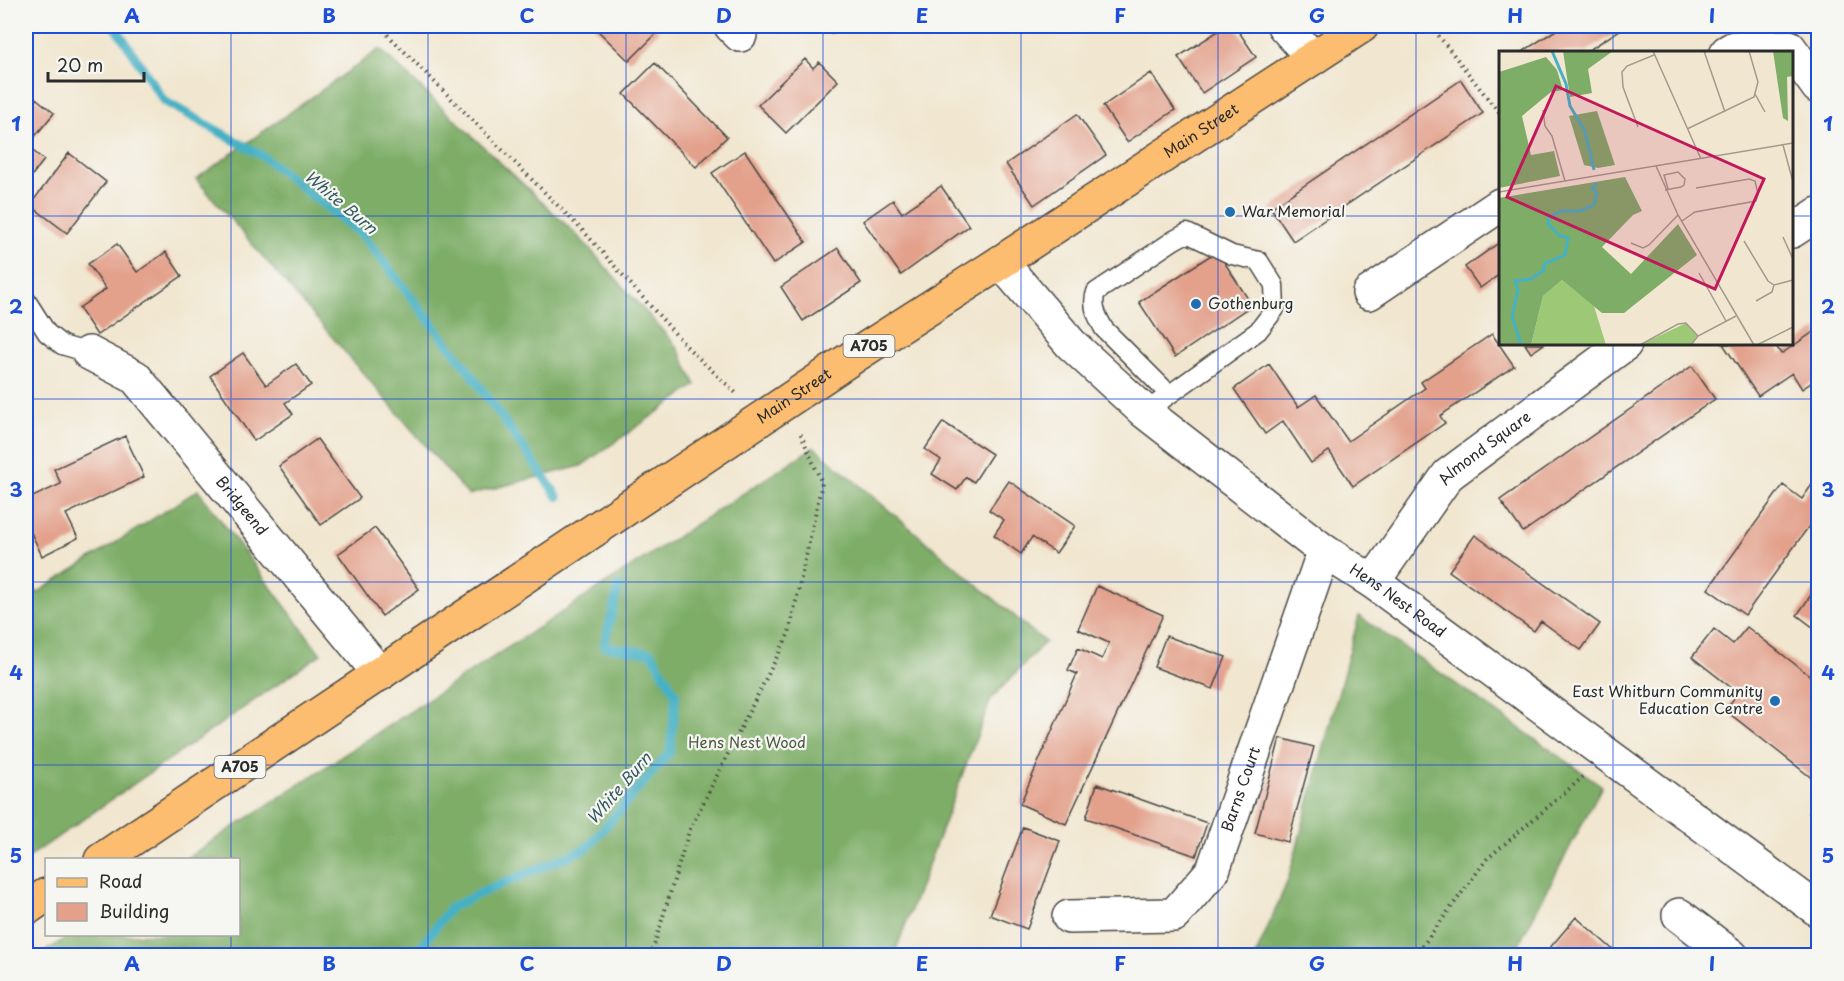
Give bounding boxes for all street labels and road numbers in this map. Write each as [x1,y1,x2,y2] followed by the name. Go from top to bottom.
[1158,97,1243,163] street label: Main Street
[844,335,894,357] road number: A705
[751,362,835,428] street label: Main Street
[1431,404,1535,489] street label: Almond Square
[211,470,274,540] street label: Bridgeend
[1346,557,1452,642] street label: Hens Nest Road
[1214,743,1265,835] street label: Barns Court
[214,756,266,778] road number: A705

